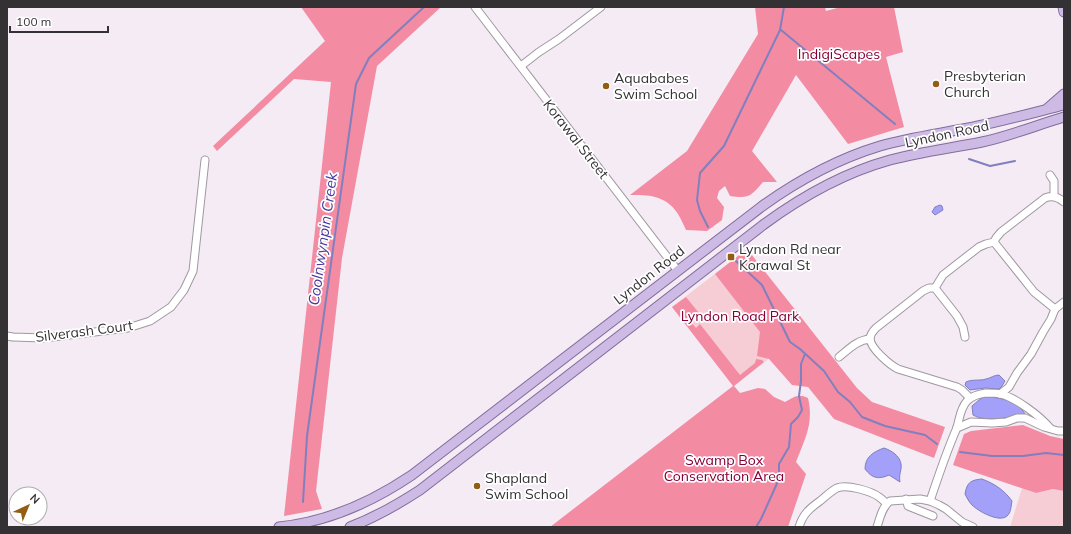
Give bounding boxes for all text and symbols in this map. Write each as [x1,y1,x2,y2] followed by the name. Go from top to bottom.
[10,8,108,34] scale bar
[16,14,51,29] text: 100 m
[798,45,880,63] park label: IndigiScapes
[944,67,1026,101] place label: Presbyterian Church
[614,69,697,103] place label: Aquababes Swim School
[931,79,941,89] marker: Presbyterian Church
[601,81,611,91] marker: Aquababes Swim School
[539,96,613,183] street label: Korawal Street
[903,116,991,152] street label: Lyndon Road
[304,170,341,307] water label: Coolnwynpin Creek
[739,240,842,274] place label: Lyndon Rd near Korawal St
[610,242,688,308] street label: Lyndon Road
[726,252,736,262] marker: Lyndon Rd near Korawal St
[681,307,800,325] park label: Lyndon Road Park
[34,316,134,346] street label: Silverash Court
[664,451,784,485] park label: Swamp Box Conservation Area
[485,469,568,503] place label: Shapland Swim School
[472,481,482,491] marker: Shapland Swim School
[8,486,48,526] north arrow
[27,491,43,507] text: N

